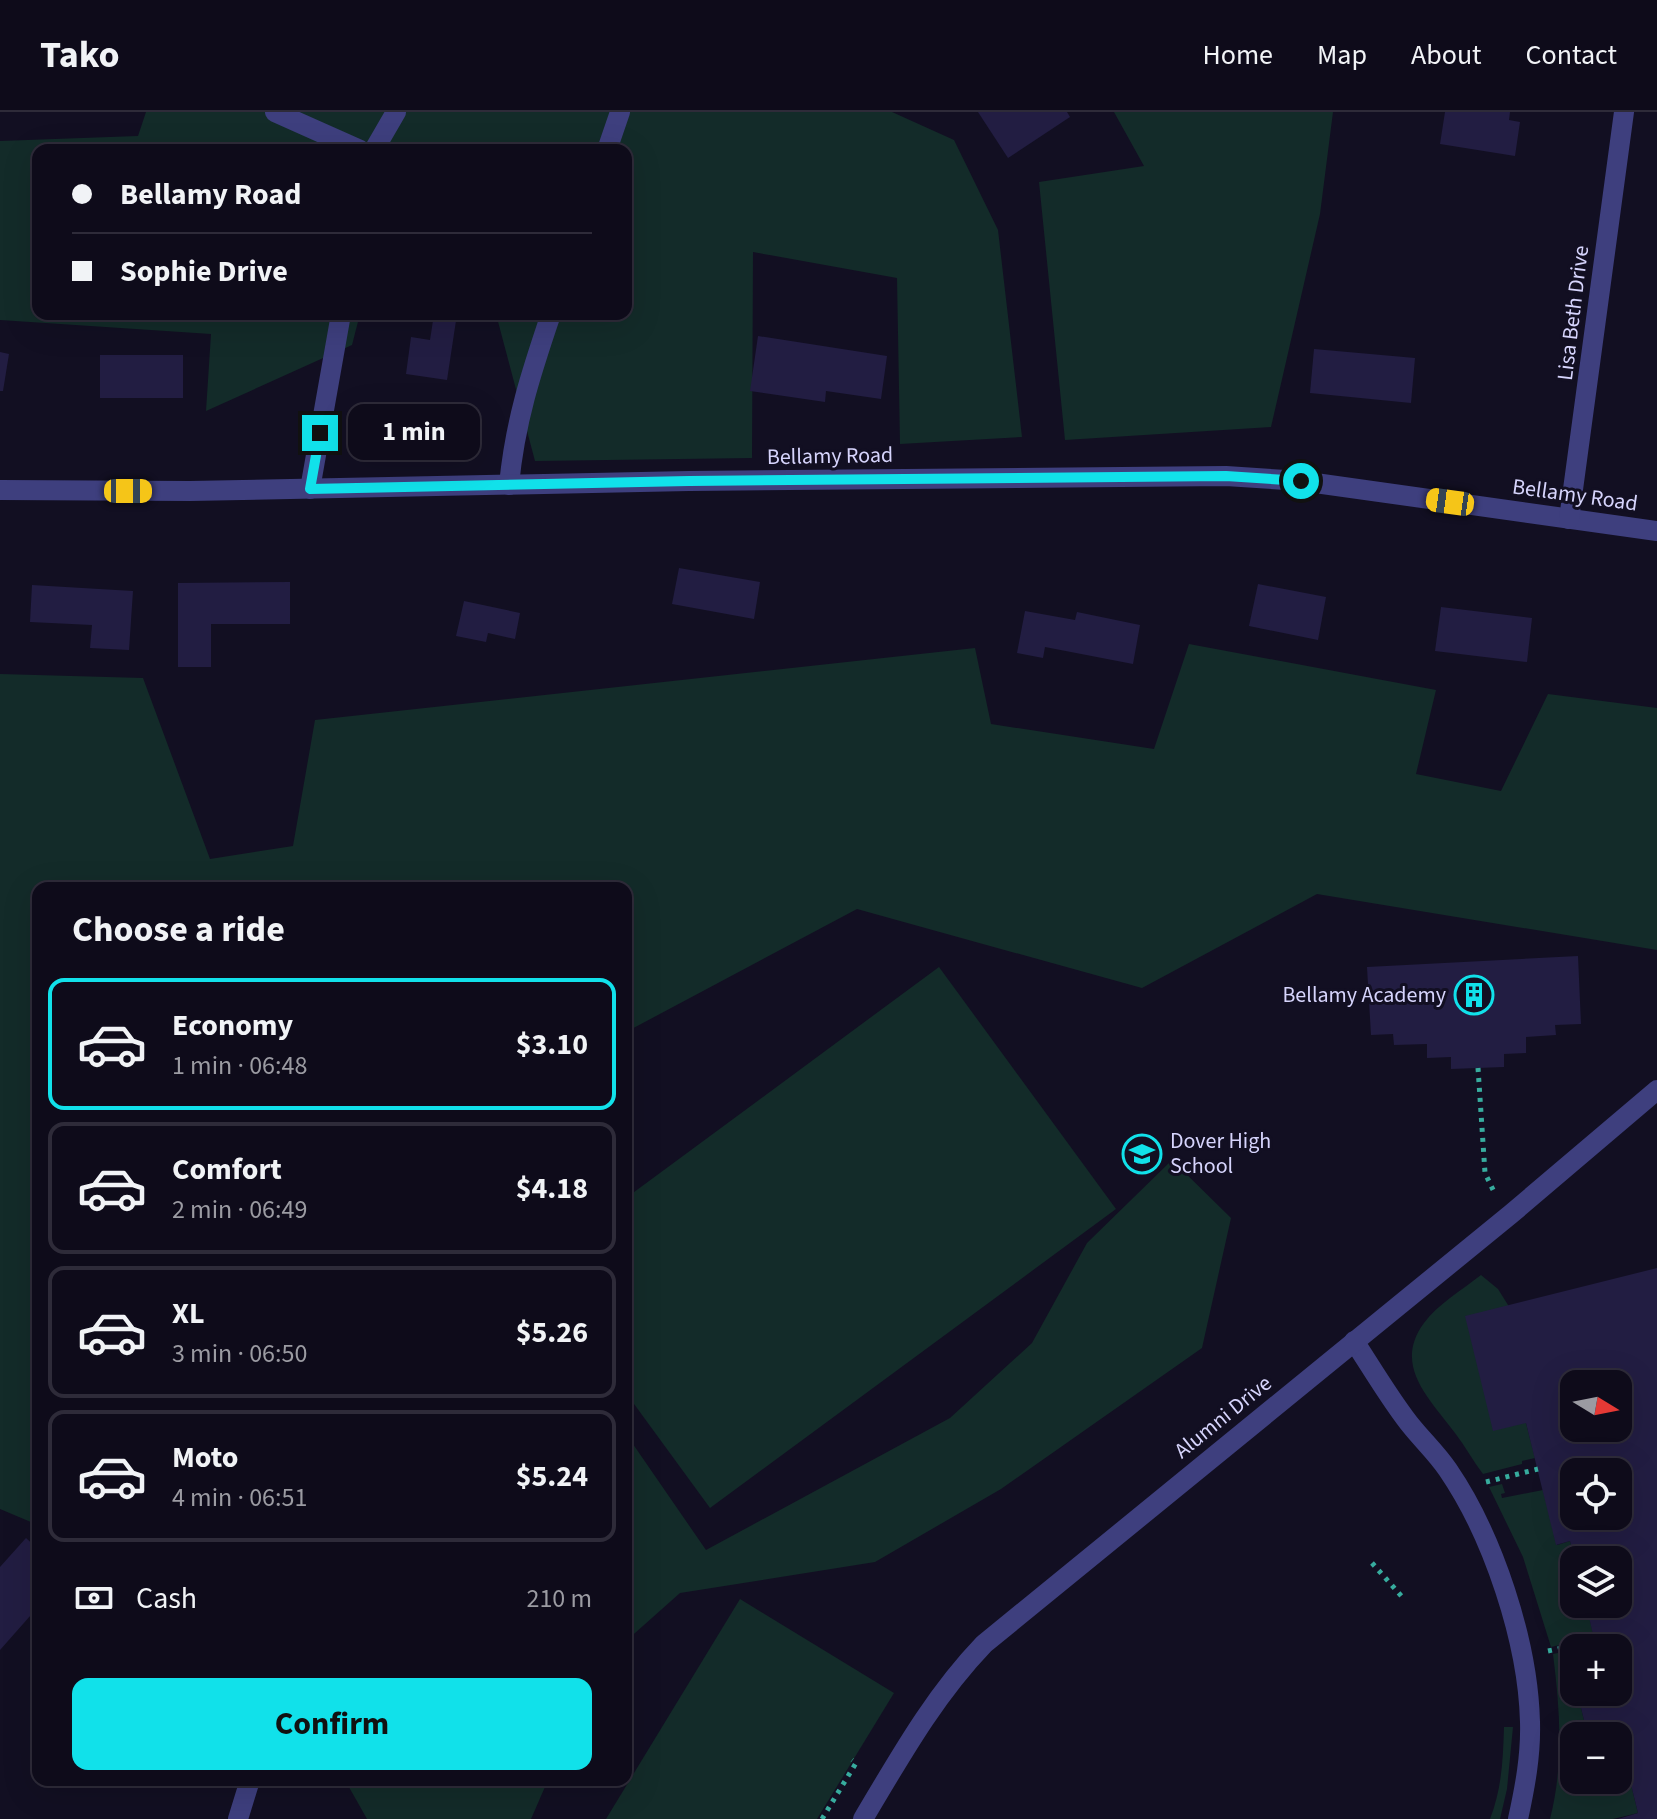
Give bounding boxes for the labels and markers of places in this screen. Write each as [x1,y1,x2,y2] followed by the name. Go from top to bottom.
[1453,974,1495,1016] building icon: Bellamy Academy
[1282,979,1447,1011] place label: Bellamy Academy
[1170,1125,1271,1182] place label: Dover High School
[1121,1133,1163,1175] school or university icon: Dover High School

